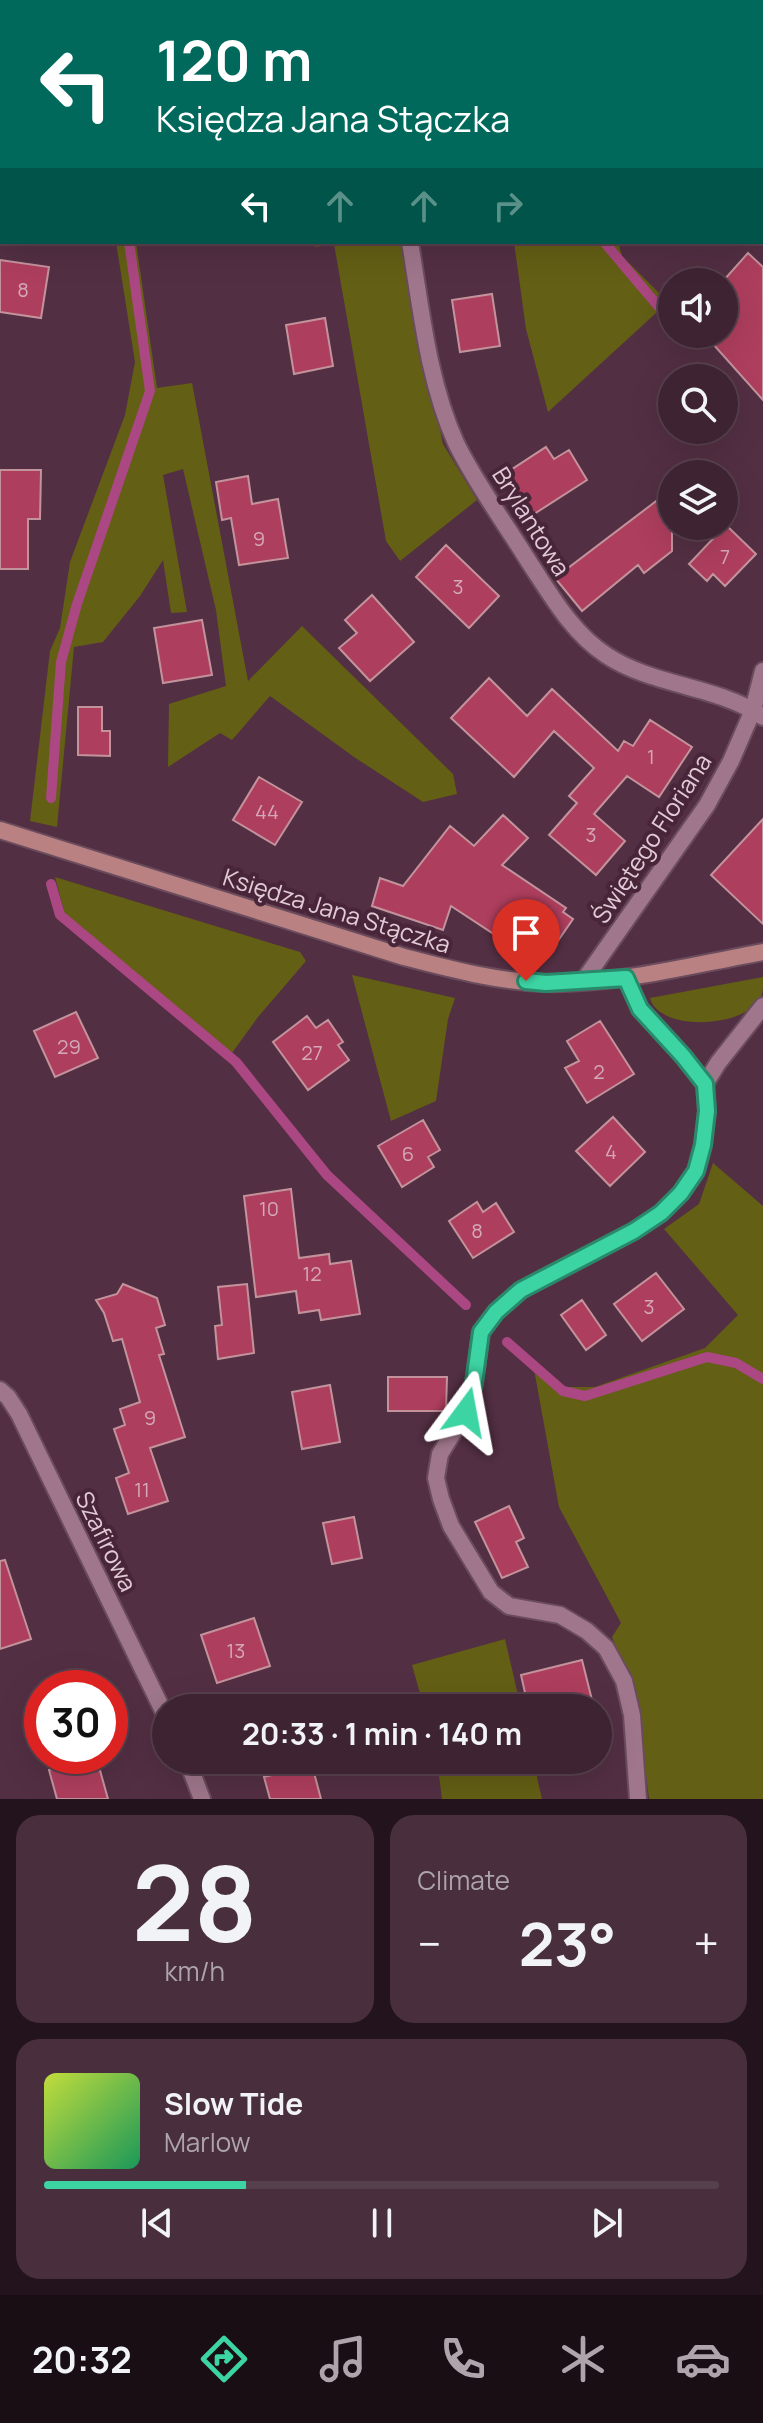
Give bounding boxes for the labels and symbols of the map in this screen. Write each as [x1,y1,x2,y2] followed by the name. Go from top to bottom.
[17,276,29,303] house number: 8
[485,460,579,582] street label: Brylantowa
[253,525,265,552] house number: 9
[720,543,730,570] house number: 7
[452,573,464,600] house number: 3
[647,743,655,770] house number: 1
[584,747,718,929] street label: Świętego Floriana
[255,798,279,825] house number: 44
[585,821,597,848] house number: 3
[219,860,455,960] street label: Księdza Jana Stączka
[492,899,560,981] pin
[57,1033,81,1060] house number: 29
[301,1039,323,1066] house number: 27
[593,1058,605,1085] house number: 2
[605,1138,617,1165] house number: 4
[402,1140,414,1167] house number: 6
[259,1195,279,1222] house number: 10
[471,1217,483,1244] house number: 8
[302,1260,322,1287] house number: 12
[643,1293,655,1320] house number: 3
[424,1370,508,1454] position arrow
[144,1404,156,1431] house number: 9
[134,1476,150,1503] house number: 11
[69,1485,145,1597] street label: Szafirowa
[227,1637,245,1664] house number: 13
[24,1670,128,1774] speed limit sign: 30

